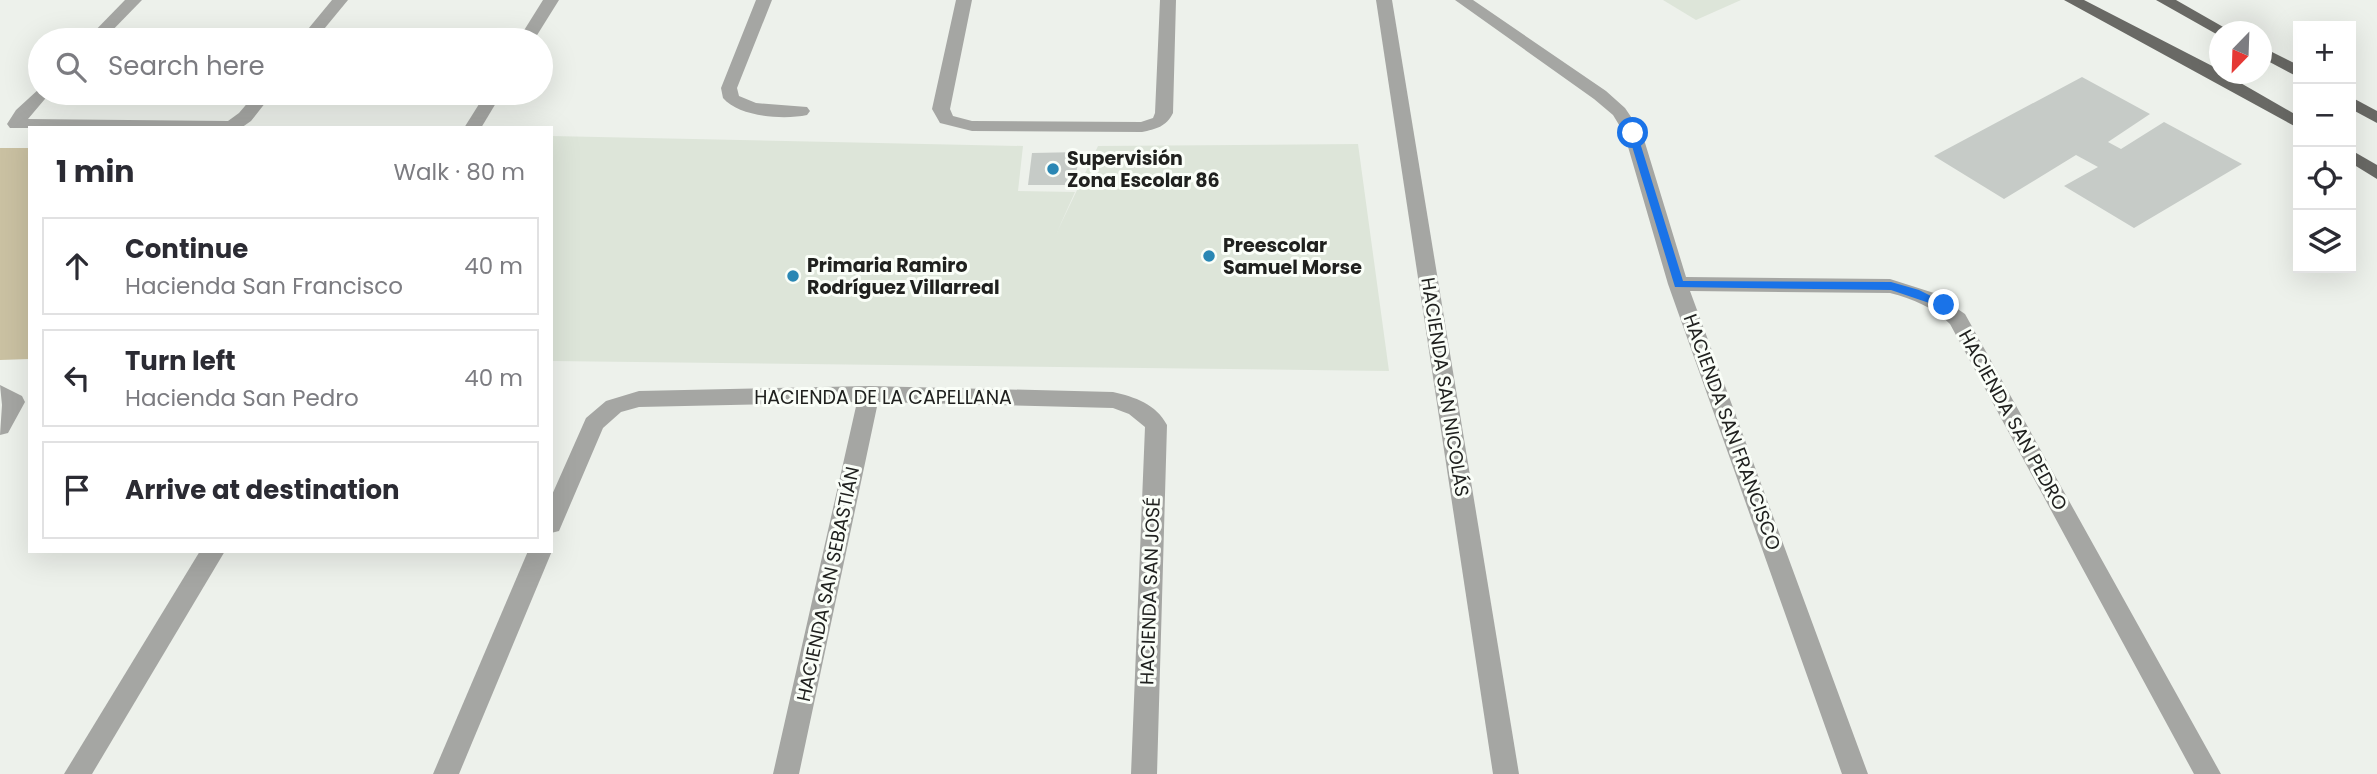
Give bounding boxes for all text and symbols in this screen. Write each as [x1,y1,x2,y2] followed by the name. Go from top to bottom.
[2209,21,2272,84] north arrow
[2293,21,2356,273] map controls
[2293,21,2356,84] button: +
[28,28,553,105] search box
[52,48,90,86] icon: search
[108,48,265,84] text: Search here
[2293,84,2356,147] button: −
[1617,117,1648,148] route start
[1067,145,1220,194] place label: Supervisión Zona Escolar 86
[2293,147,2356,210] button: locate
[56,150,134,193] text: 1 min
[394,156,525,188] text: Walk · 80 m
[1045,161,1061,177] marker: Supervisión Zona Escolar 86
[2293,210,2356,273] button: layers
[125,231,248,267] text: Continue
[1223,232,1362,281] place label: Preescolar Samuel Morse
[58,247,96,285] icon: ahead
[1201,248,1217,264] marker: Preescolar Samuel Morse
[464,250,523,282] text: 40 m
[807,252,1000,301] place label: Primaria Ramiro Rodríguez Villarreal
[785,268,801,284] marker: Primaria Ramiro Rodríguez Villarreal
[125,270,403,302] text: Hacienda San Francisco
[1414,275,1476,499] street label: HACIENDA SAN NICOLÁS
[1928,289,1959,320] route end
[1677,310,1787,554] street label: HACIENDA SAN FRANCISCO
[1952,325,2074,515] street label: HACIENDA SAN PEDRO
[125,343,236,379] text: Turn left
[58,359,96,397] icon: left
[464,362,523,394] text: 40 m
[125,382,359,414] text: Hacienda San Pedro
[754,384,1012,411] street label: HACIENDA DE LA CAPELLANA
[790,464,866,704] street label: HACIENDA SAN SEBASTIÁN
[58,471,96,509] icon: arrive
[125,472,400,508] text: Arrive at destination
[1133,497,1167,685] street label: HACIENDA SAN JOSÉ

